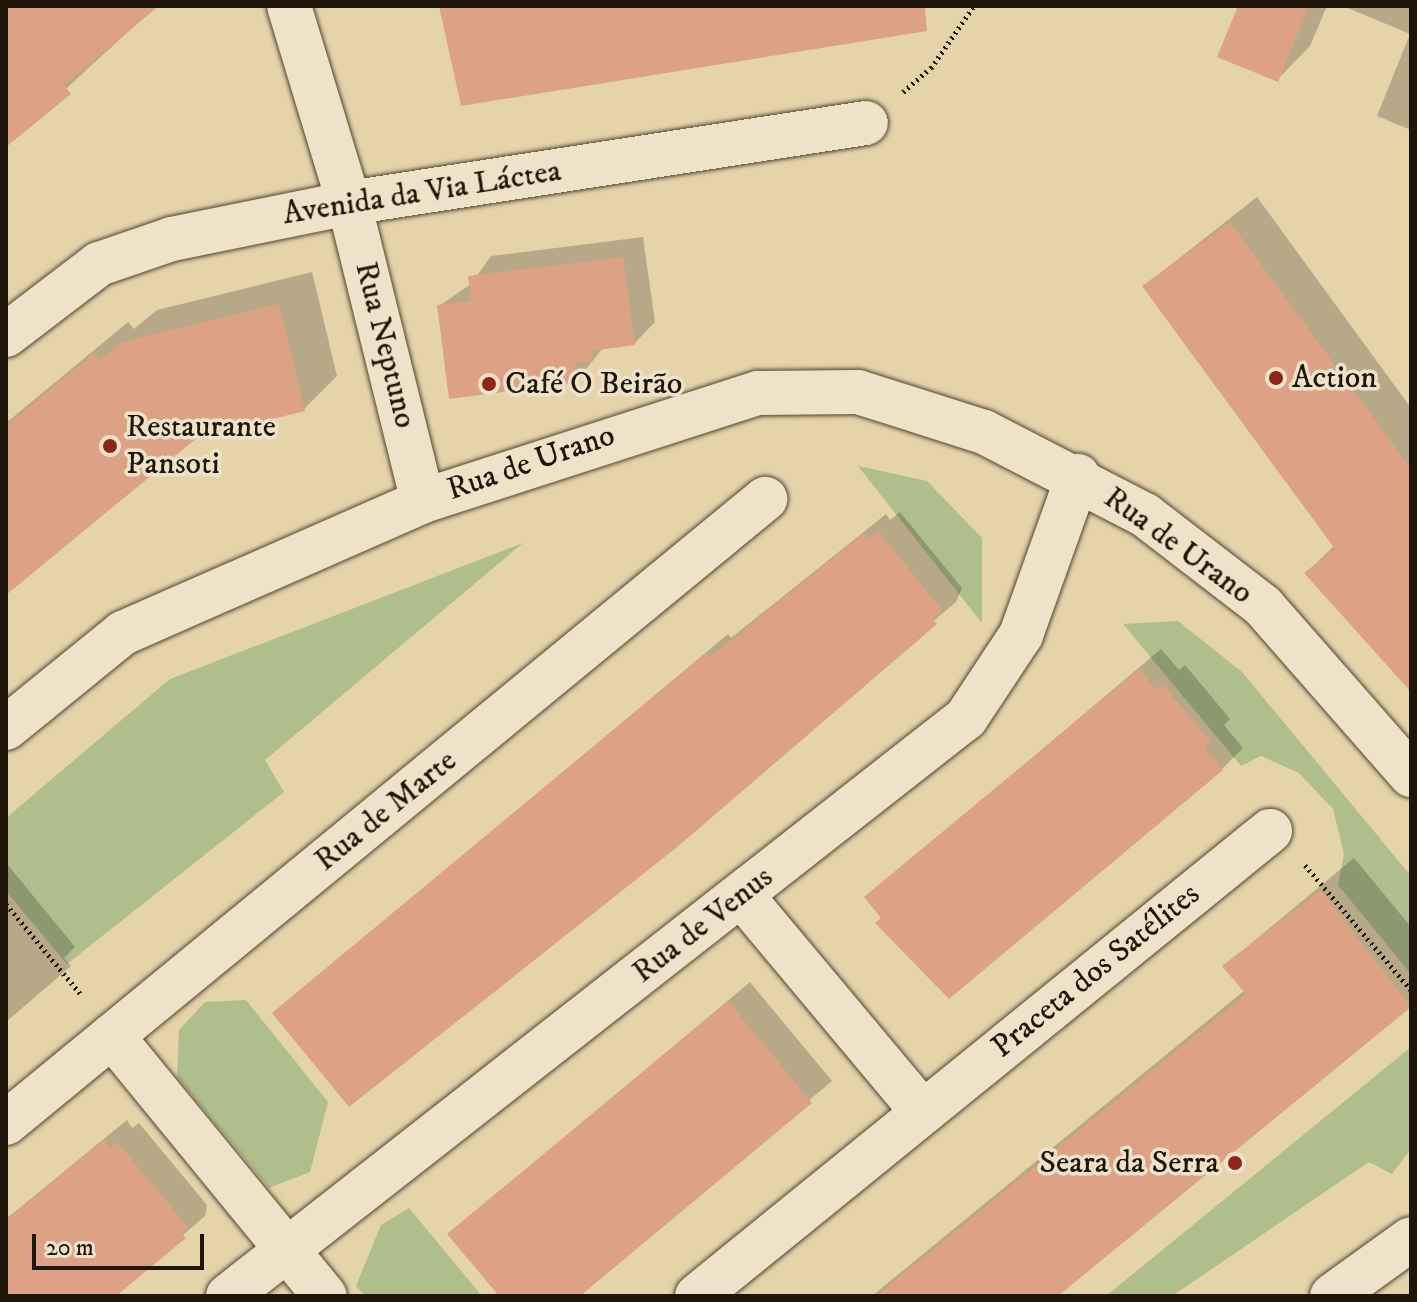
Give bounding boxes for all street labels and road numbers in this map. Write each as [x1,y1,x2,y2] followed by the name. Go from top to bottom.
[280,152,564,234] street label: Avenida da Via Láctea
[346,258,424,432] street label: Rua Neptuno
[442,416,620,510] street label: Rua de Urano
[1096,479,1260,613] street label: Rua de Urano
[307,742,465,880] street label: Rua de Marte
[625,858,781,992] street label: Rua de Venus
[984,875,1208,1067] street label: Praceta dos Satélites

